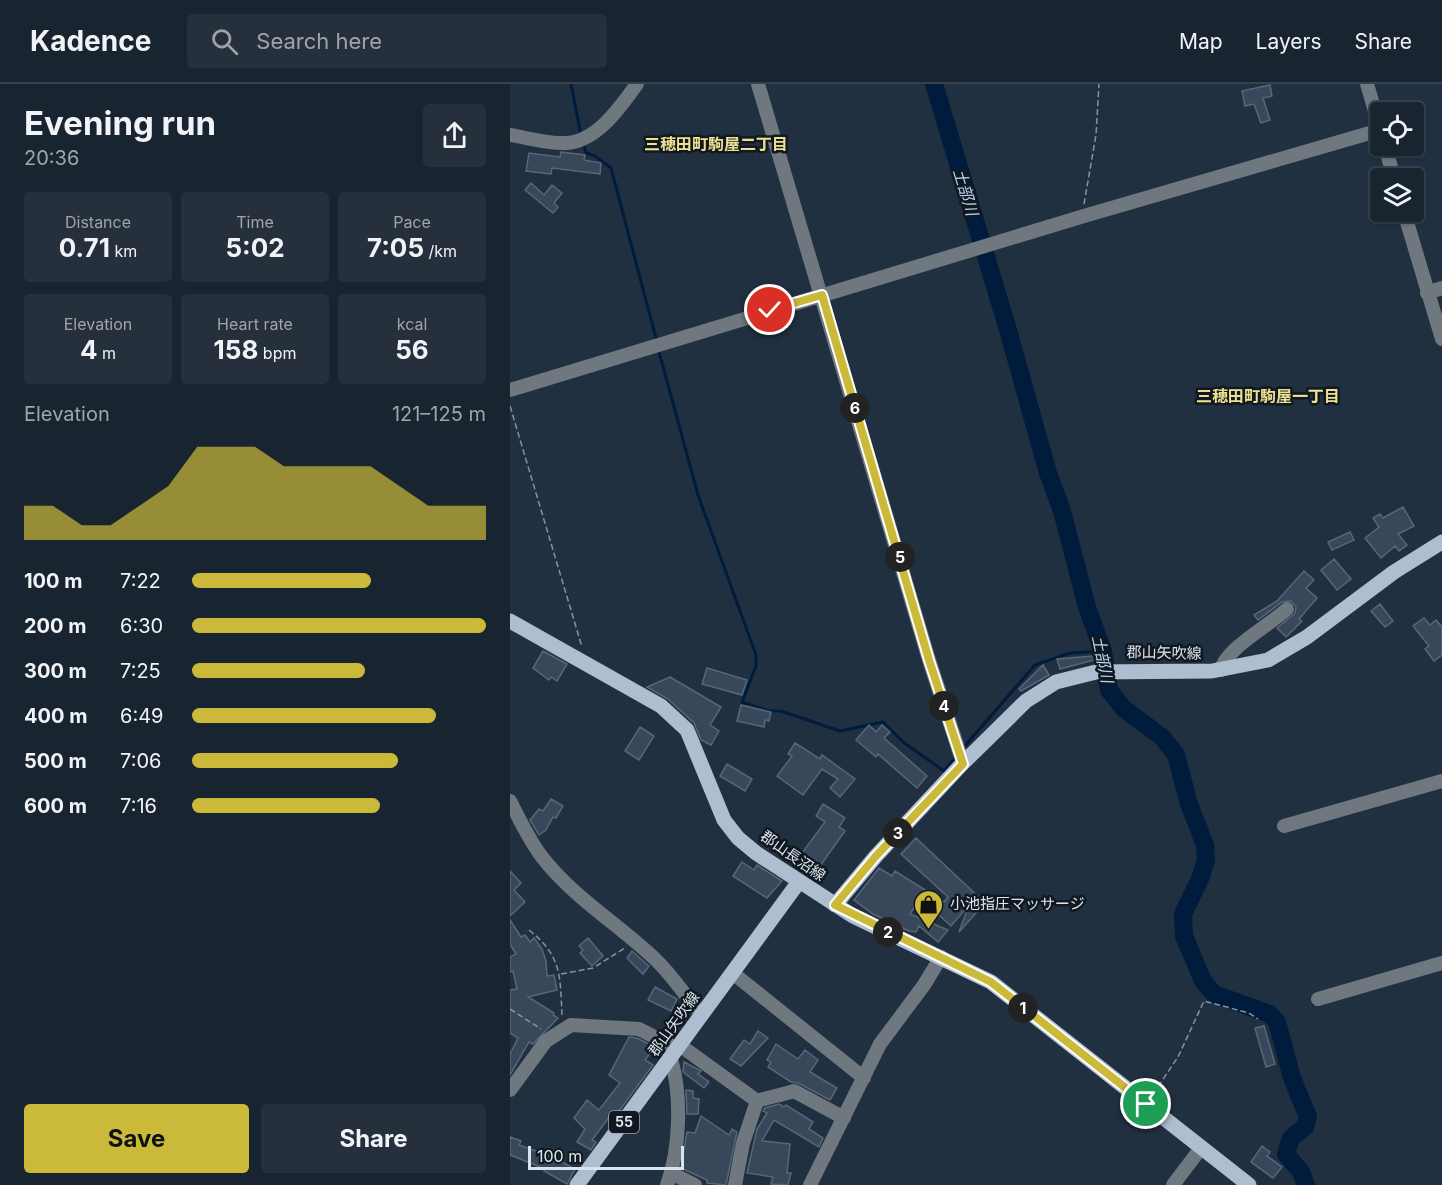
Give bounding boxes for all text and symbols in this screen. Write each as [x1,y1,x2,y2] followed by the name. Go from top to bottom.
[187,14,607,68] search box
[30,24,151,58] text: Kadence
[208,25,241,58] icon: search
[256,28,382,54] text: Search here
[1179,29,1223,54] text: Map
[1256,29,1322,54] text: Layers
[1355,29,1412,54] text: Share
[1370,102,1424,222] map controls
[1370,102,1424,156] button: locate
[24,103,216,143] text: Evening run
[423,104,486,167] button: share
[644,134,788,154] district label: 三穂田町駒屋二丁目
[24,146,79,170] text: 20:36
[949,166,983,220] water label: 土部川
[1370,168,1424,222] button: layers
[65,212,131,232] text: Distance
[236,212,274,232] text: Time
[393,212,431,232] text: Pace
[59,232,110,263] text: 0.71
[225,232,285,263] text: 5:02
[367,232,424,263] text: 7:05
[110,241,137,261] text: km
[424,241,457,261] text: /km
[744,284,795,335] pin
[753,293,786,326] icon: check
[64,314,132,334] text: Elevation
[217,314,293,334] text: Heart rate
[397,314,427,334] text: kcal
[80,334,98,365] text: 4
[214,334,258,365] text: 158
[395,334,429,365] text: 56
[98,343,116,363] text: m
[258,343,296,363] text: bpm
[1196,386,1340,406] district label: 三穂田町駒屋一丁目
[840,393,870,423] pin: 6
[850,398,860,418] text: 6
[24,402,110,426] text: Elevation
[392,402,486,426] text: 121–125 m
[885,542,915,572] pin: 5
[895,547,905,567] text: 5
[24,569,83,593] text: 100 m
[120,569,161,593] text: 7:22
[24,614,87,638] text: 200 m
[120,614,163,638] text: 6:30
[1088,633,1118,687] water label: 土部川
[1126,642,1202,663] street label: 郡山矢吹線
[24,659,87,683] text: 300 m
[120,659,161,683] text: 7:25
[929,691,959,721] pin: 4
[939,696,949,716] text: 4
[24,704,88,728] text: 400 m
[120,704,164,728] text: 6:49
[24,749,87,773] text: 500 m
[120,749,161,773] text: 7:06
[24,794,87,818] text: 600 m
[120,794,157,818] text: 7:16
[883,818,913,848] pin: 3
[893,823,903,843] text: 3
[757,826,829,885] street label: 郡山長沼線
[913,888,945,930] shop icon: 小池指圧マッサージ
[950,894,1085,913] place label: 小池指圧マッサージ
[873,917,903,947] pin: 2
[883,922,893,942] text: 2
[644,988,703,1060] street label: 郡山矢吹線
[1008,993,1038,1023] pin: 1
[1020,998,1026,1018] text: 1
[1120,1078,1171,1129] pin
[1129,1087,1162,1120] icon: arrive
[24,1104,249,1173] button: Save
[261,1104,486,1173] button: Share
[609,1111,639,1133] road number: 55
[528,1143,684,1170] scale bar
[537,1146,582,1166] text: 100 m

